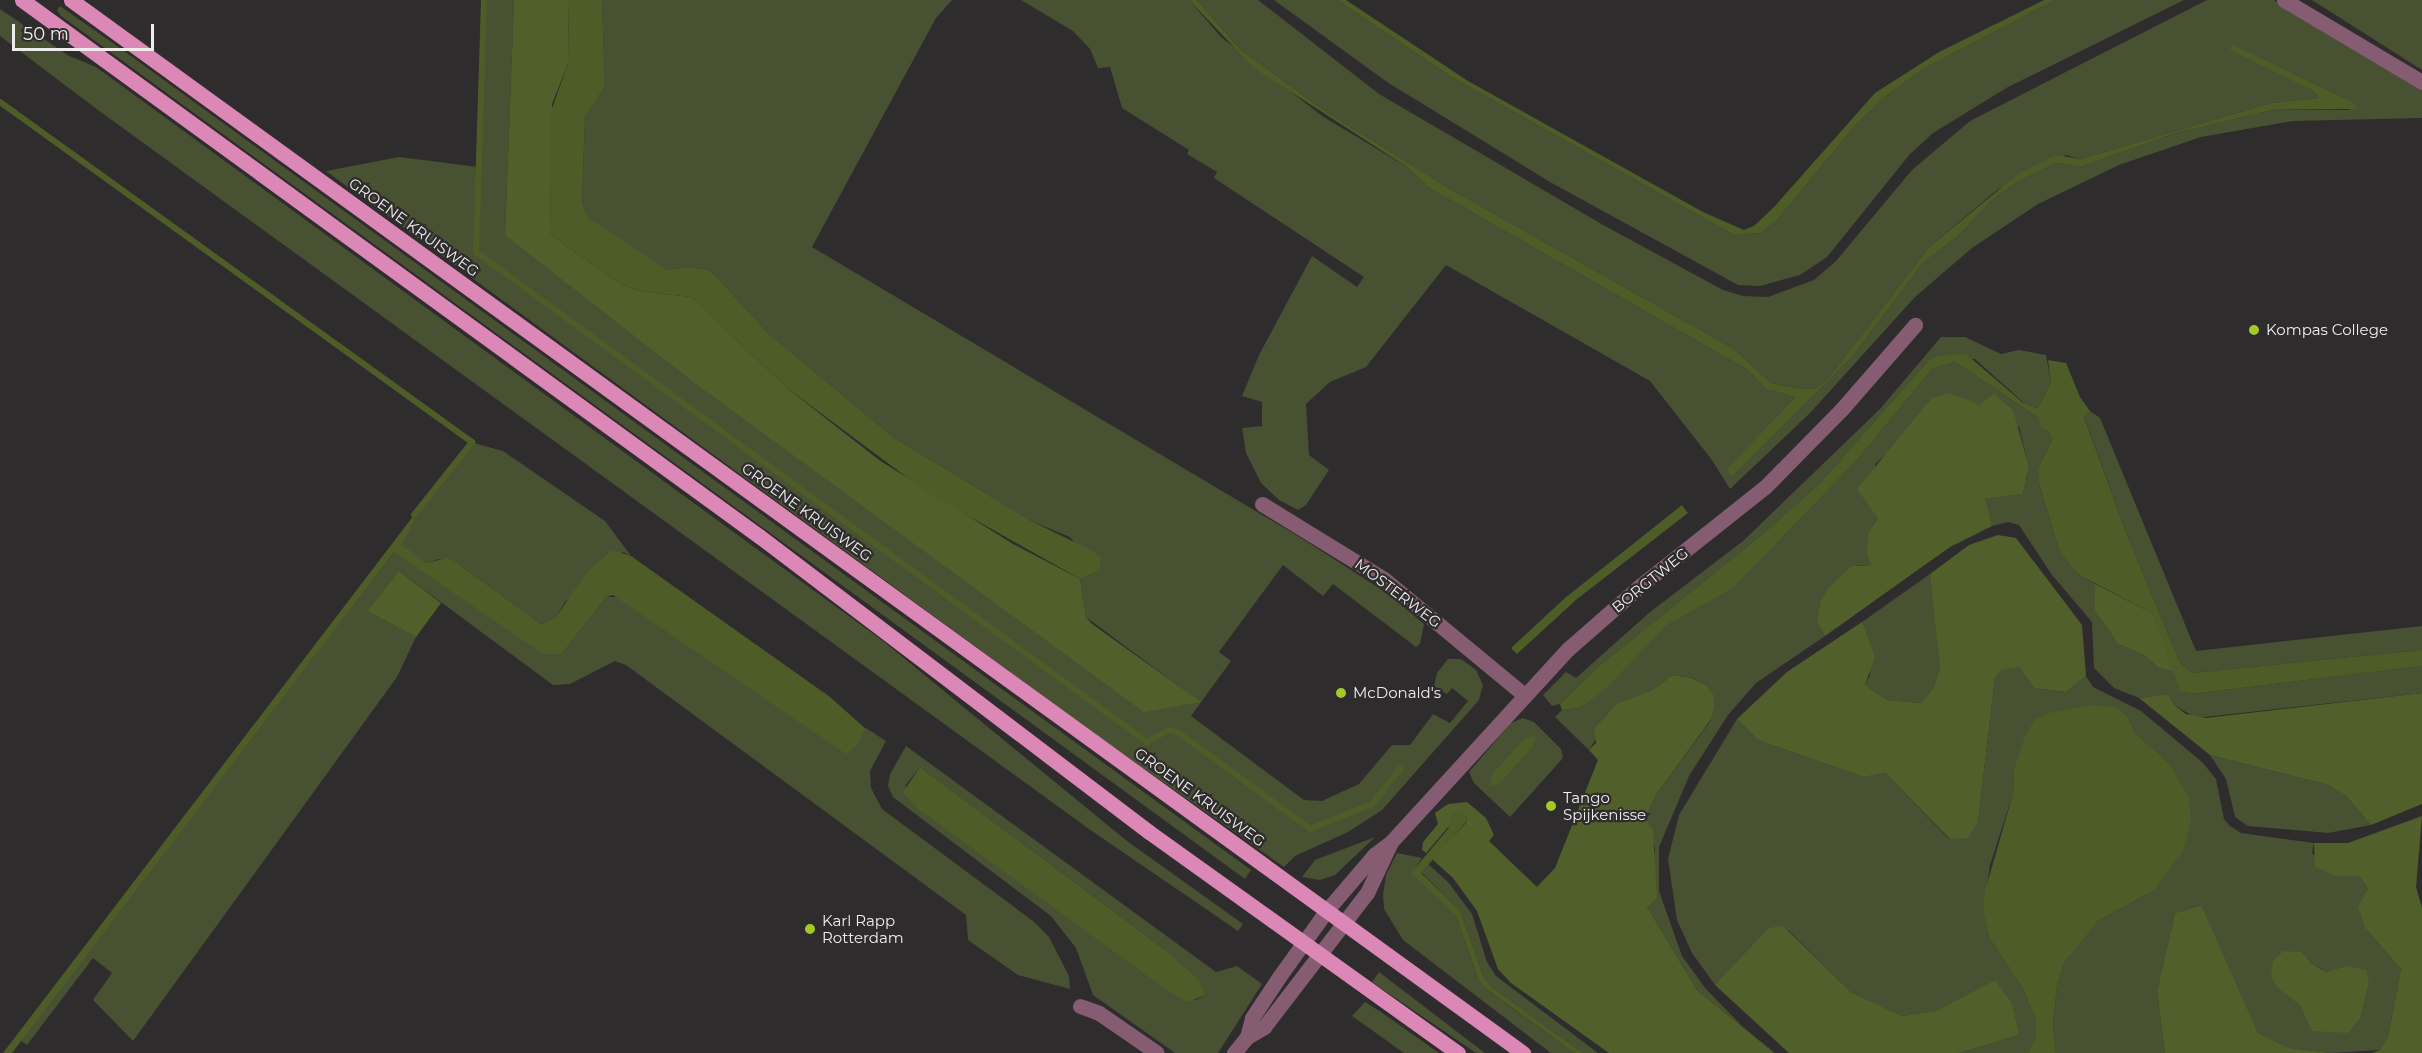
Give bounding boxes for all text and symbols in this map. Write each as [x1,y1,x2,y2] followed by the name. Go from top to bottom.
[15,12,158,50] scale bar
[23,23,69,45] text: 50 m
[345,174,483,280] street label: GROENE KRUISWEG
[2266,321,2388,339] place label: Kompas College
[2247,323,2261,337] marker: Kompas College
[738,459,876,565] street label: GROENE KRUISWEG
[1608,544,1692,616] street label: BORGTWEG
[1351,555,1445,631] street label: MOSTERWEG
[1353,684,1441,702] place label: McDonald's
[1334,686,1348,700] marker: McDonald's
[1131,744,1269,850] street label: GROENE KRUISWEG
[1563,788,1646,823] place label: Tango Spijkenisse
[1544,799,1558,813] marker: Tango Spijkenisse
[822,911,904,946] place label: Karl Rapp Rotterdam
[803,922,817,936] marker: Karl Rapp Rotterdam

